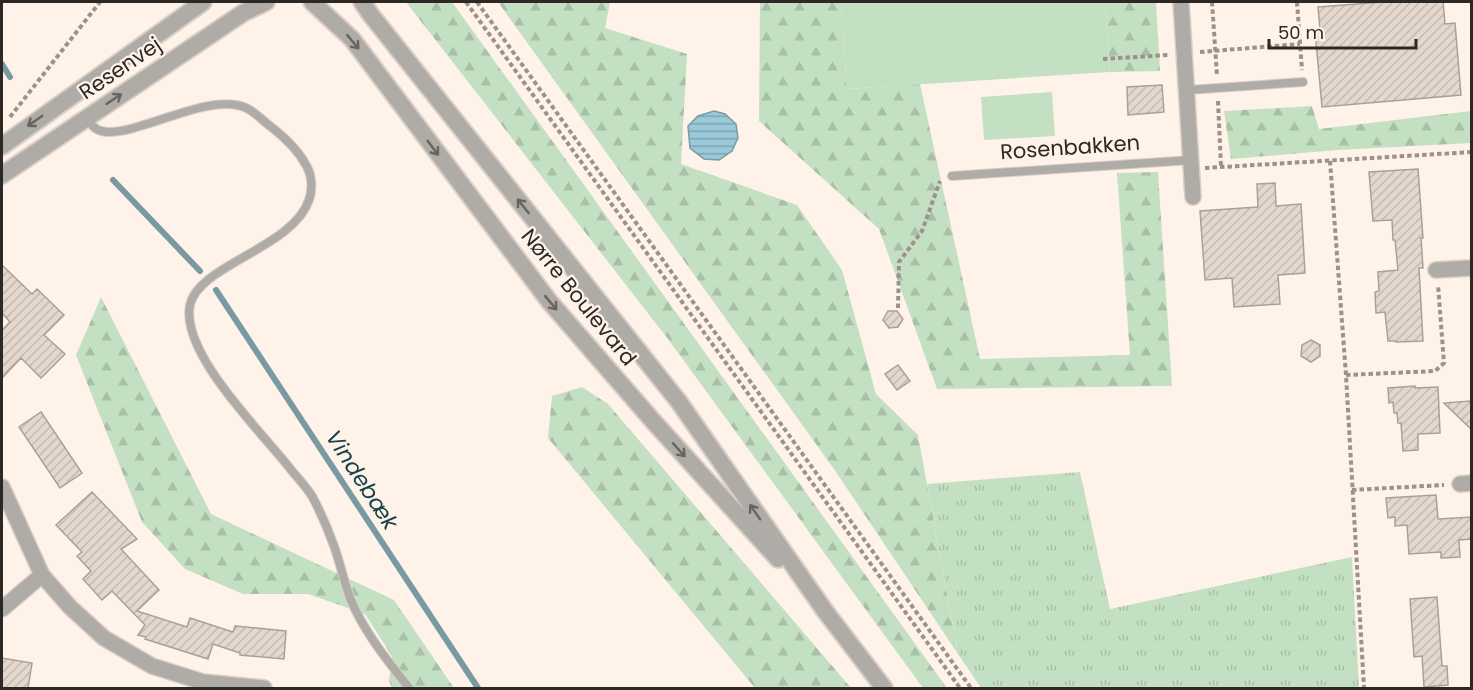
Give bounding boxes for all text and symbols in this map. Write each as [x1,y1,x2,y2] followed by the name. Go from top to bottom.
[1269,12,1416,50] scale bar
[1278,20,1324,45] text: 50 m
[73,30,167,106] street label: Resenvej
[347,34,360,50] one-way arrow
[105,93,122,105] one-way arrow
[28,115,44,127] one-way arrow
[999,128,1141,166] street label: Rosenbakken
[427,139,440,155] one-way arrow
[516,199,530,214] one-way arrow
[515,222,643,372] street label: Nørre Boulevard
[544,295,558,310] one-way arrow
[318,424,407,537] water label: Vindebæk
[672,442,686,457] one-way arrow
[749,504,761,520] one-way arrow

